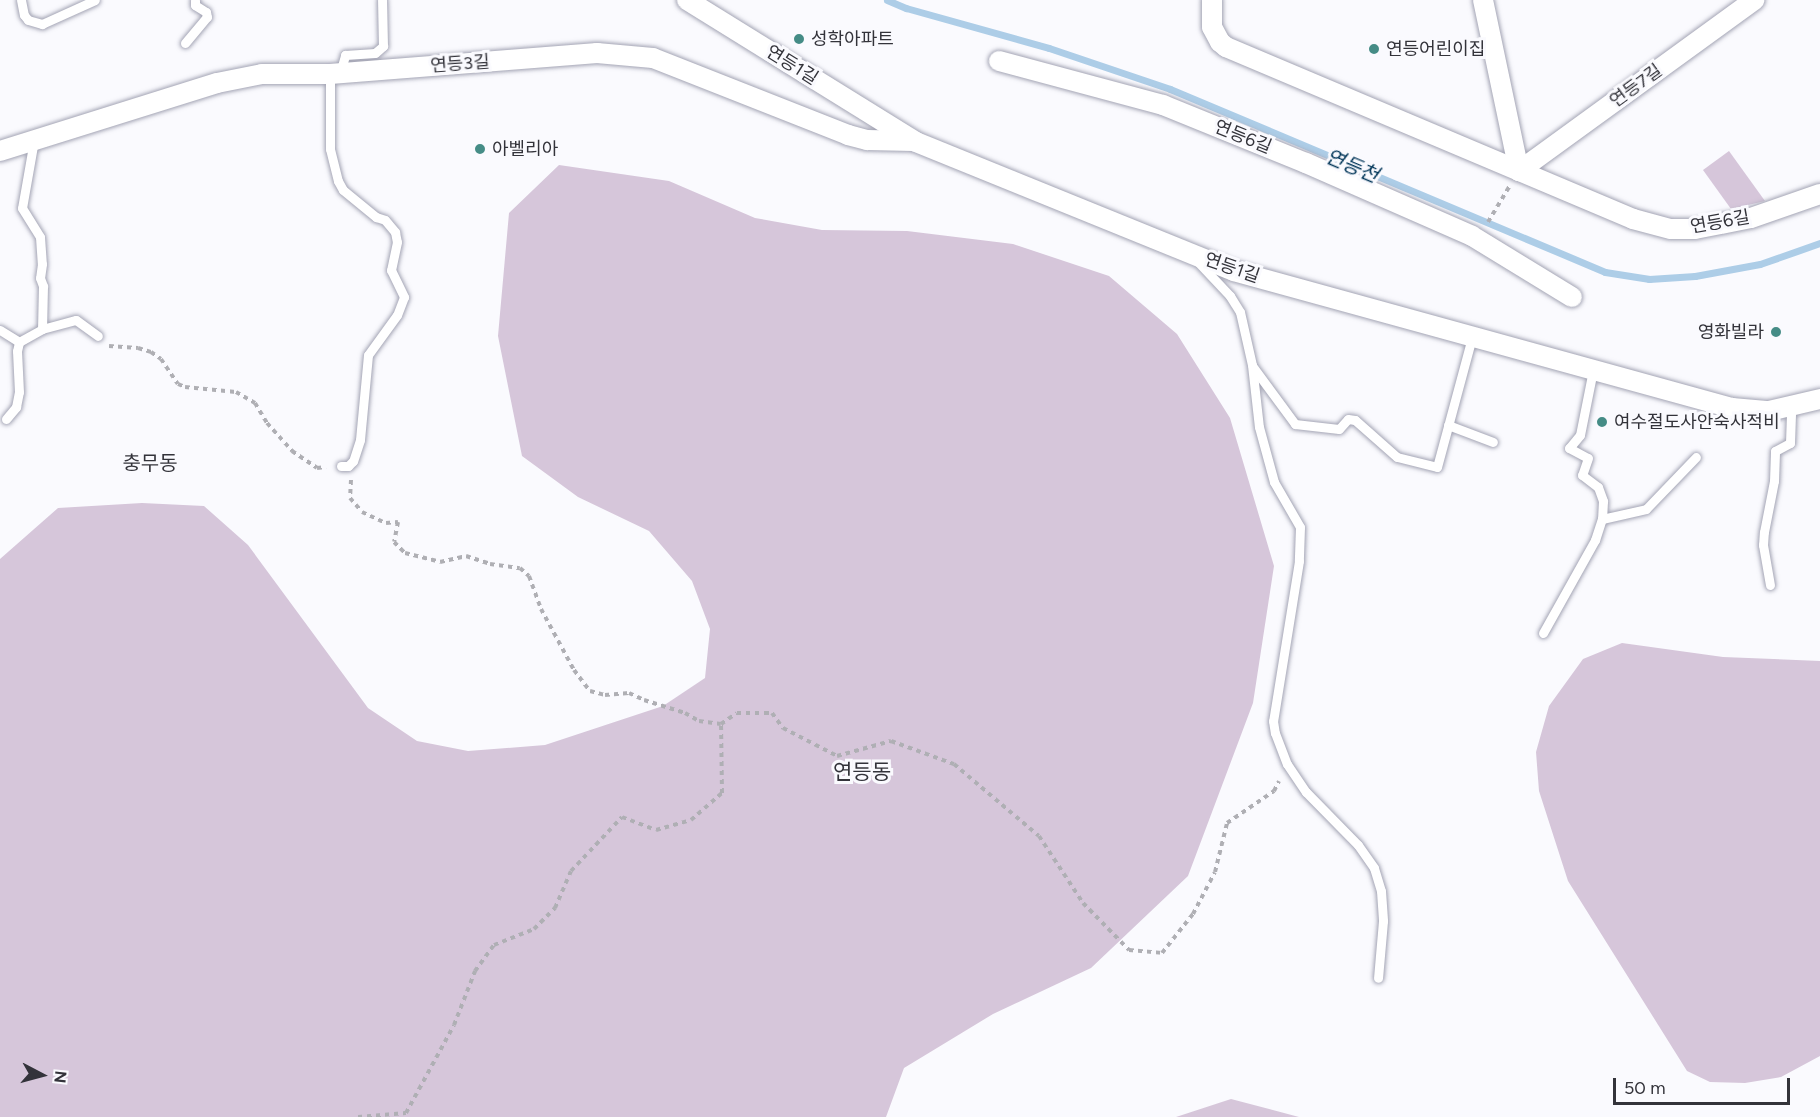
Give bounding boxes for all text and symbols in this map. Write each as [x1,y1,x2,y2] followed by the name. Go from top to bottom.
[811,28,894,50] place label: 성학아파트
[792,32,806,46] marker: 성학아파트
[1386,38,1485,60] place label: 연등어린이집
[762,41,822,89] street label: 연등1길
[1367,42,1381,56] marker: 연등어린이집
[430,51,490,77] street label: 연등3길
[1606,60,1666,112] street label: 연등7길
[1211,116,1275,158] street label: 연등6길
[492,138,558,160] place label: 아벨리아
[473,142,487,156] marker: 아벨리아
[1322,144,1382,188] water label: 연등천
[1689,206,1751,238] street label: 연등6길
[1201,248,1263,288] street label: 연등1길
[1698,321,1764,343] place label: 영화빌라
[1769,325,1783,339] marker: 영화빌라
[1614,411,1780,433] place label: 여수절도사안숙사적비
[1595,415,1609,429] marker: 여수절도사안숙사적비
[122,451,178,475] district label: 충무동
[833,759,891,785] district label: 연등동
[12,1045,72,1105] north arrow
[1616,1066,1793,1104] scale bar
[50,1070,70,1084] text: N
[1624,1077,1666,1099] text: 50 m

